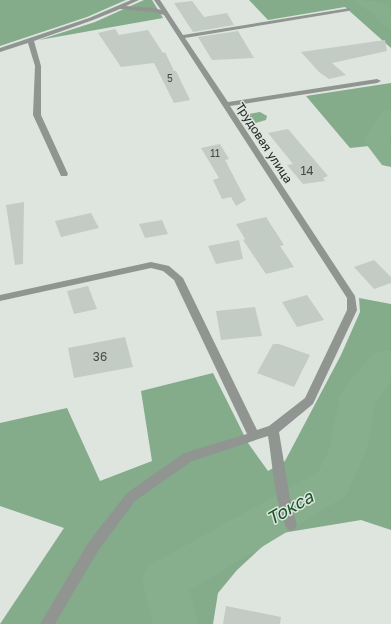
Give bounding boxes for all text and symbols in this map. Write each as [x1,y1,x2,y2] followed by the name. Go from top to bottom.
[167,72,173,84] house number: 5
[233,100,296,186] street label: Трудовая улица
[210,147,220,159] house number: 11
[300,163,314,178] house number: 14
[93,349,107,364] house number: 36
[262,485,318,529] water label: Токса

